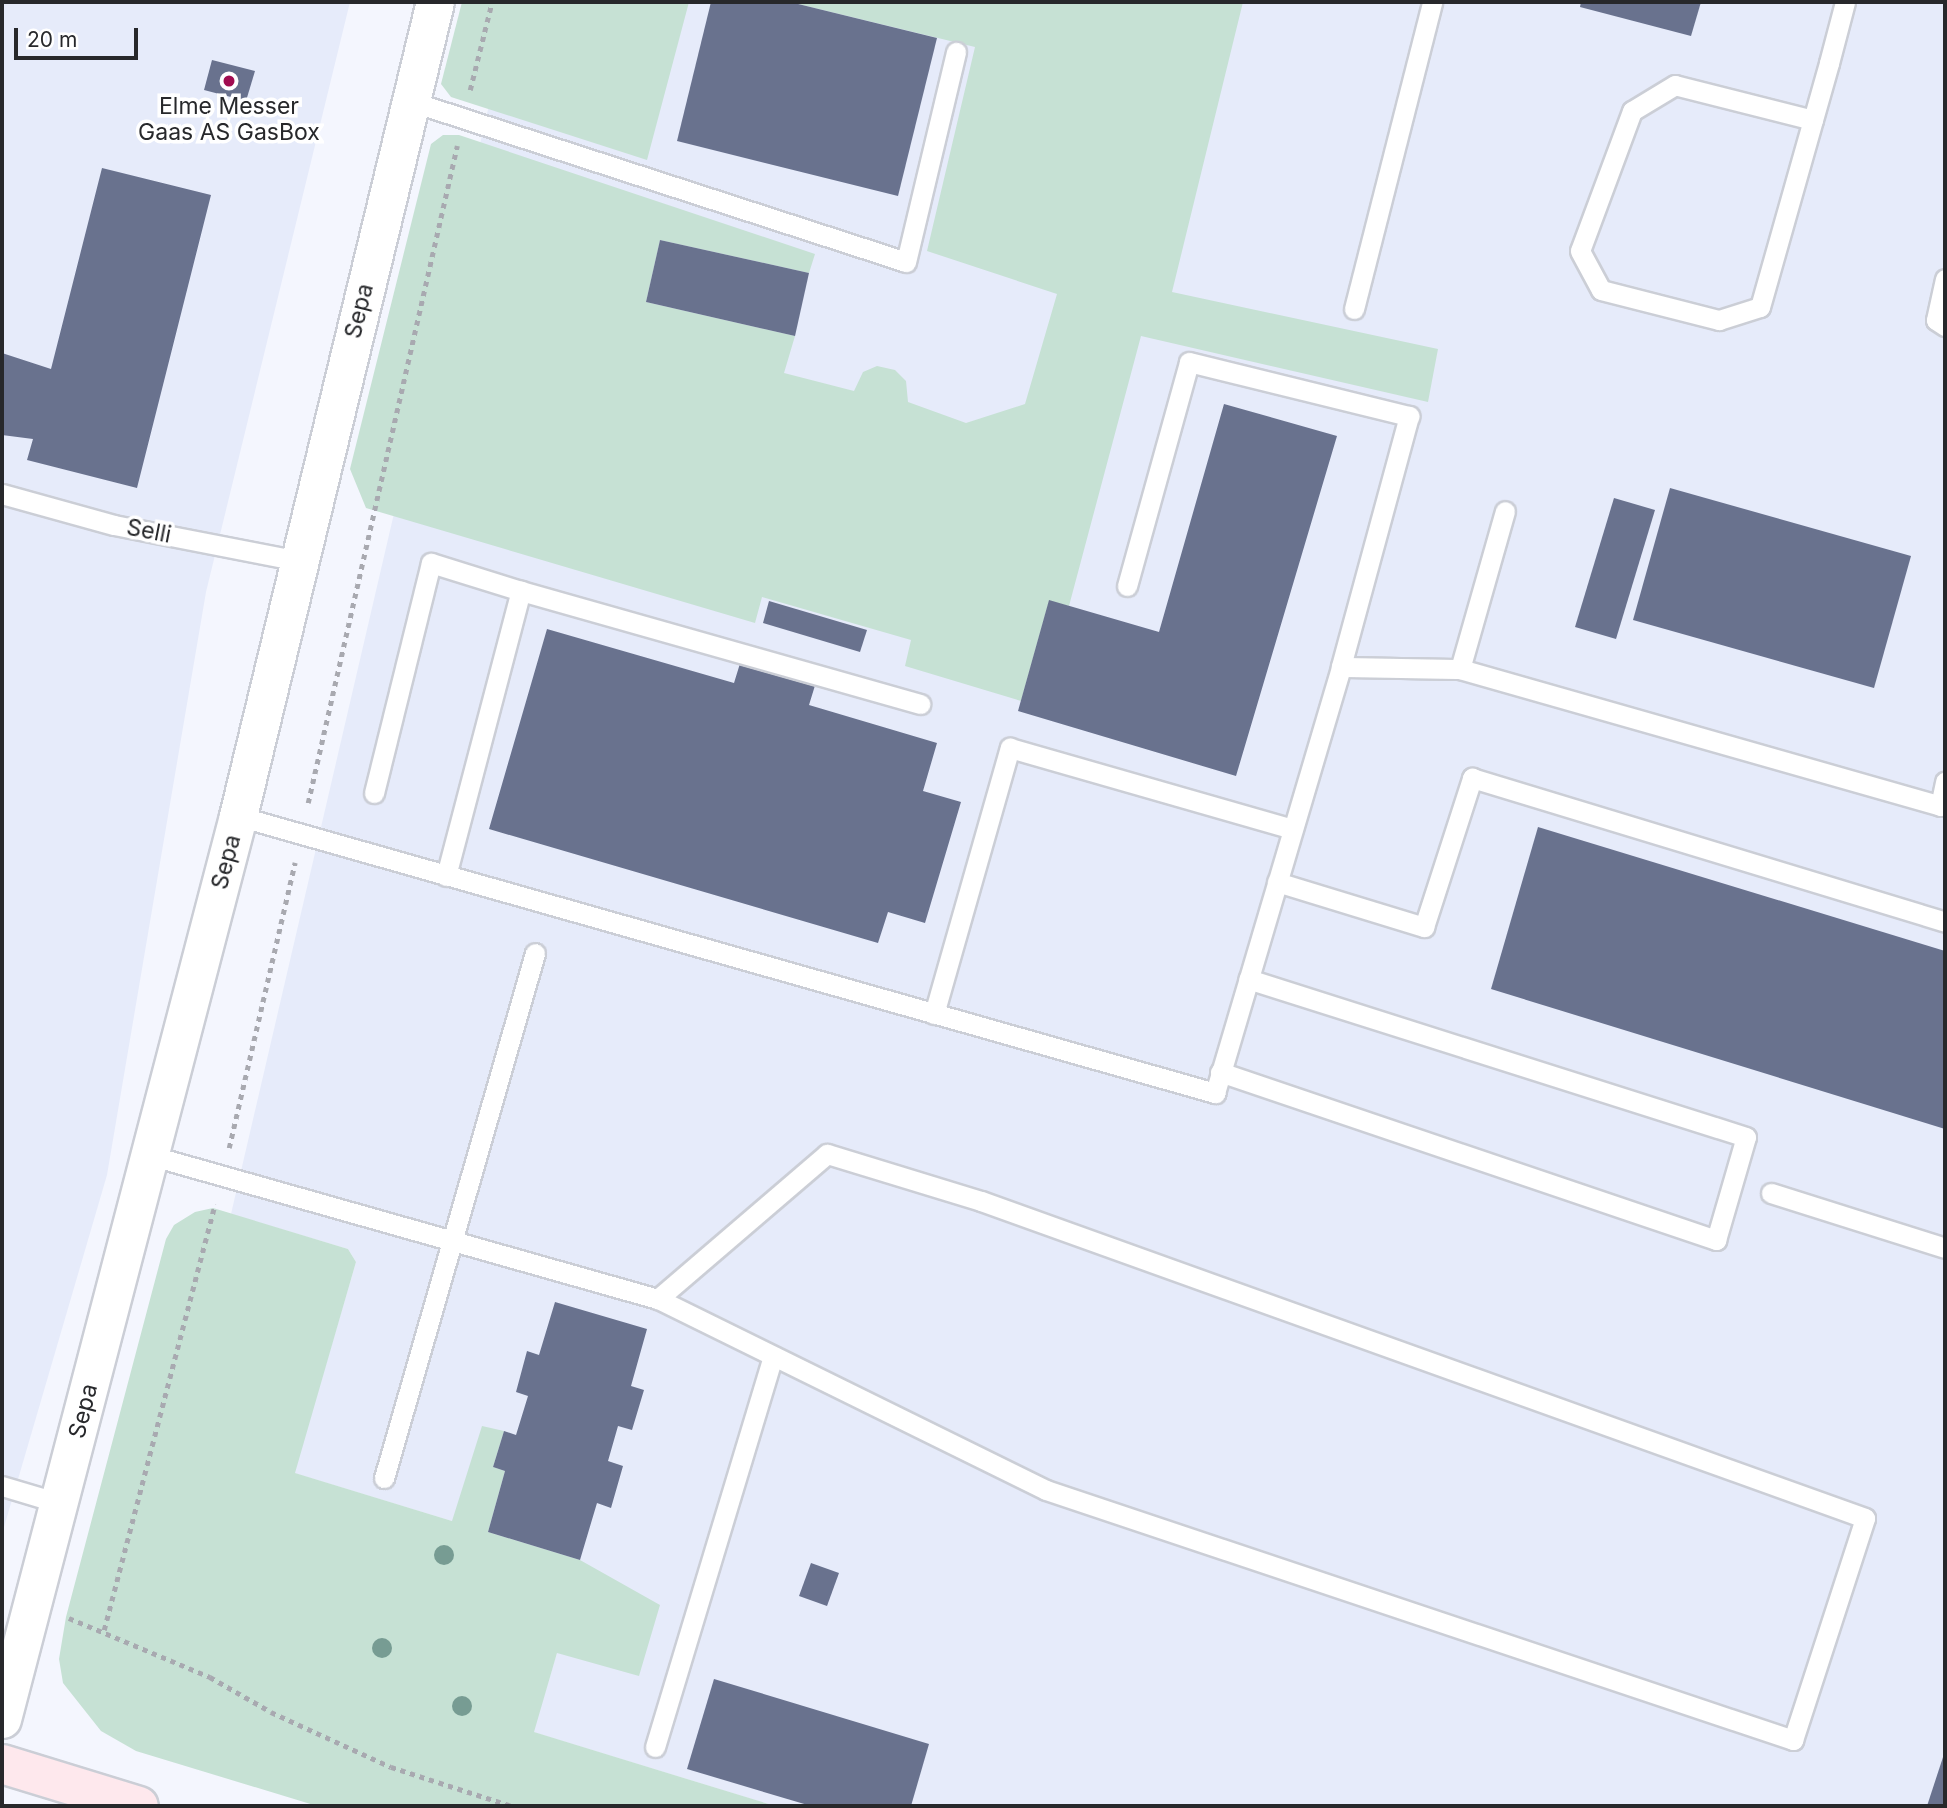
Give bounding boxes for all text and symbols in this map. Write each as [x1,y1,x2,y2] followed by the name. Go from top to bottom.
[18,14,142,58] scale bar
[27,27,77,52] text: 20 m
[221,73,237,89] marker: Elme Messer Gaas AS GasBox
[138,92,320,146] place label: Elme Messer Gaas AS GasBox
[339,281,379,341] street label: Sepa
[124,513,174,549] street label: Selli
[206,832,246,892] street label: Sepa
[63,1381,103,1441] street label: Sepa

